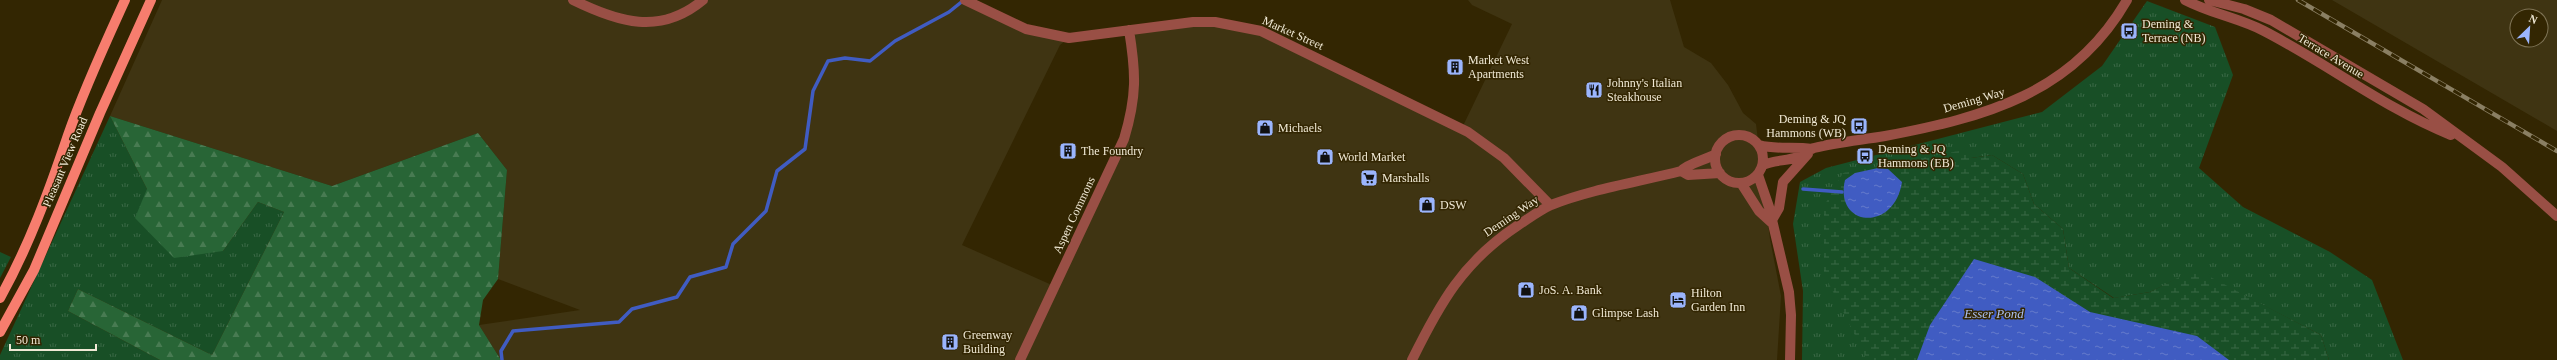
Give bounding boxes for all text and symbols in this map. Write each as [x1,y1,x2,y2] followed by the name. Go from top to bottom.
[2509,8,2549,48] north arrow
[2527,12,2539,26] text: N
[1260,13,1326,53] street label: Market Street
[2142,17,2205,45] place label: Deming & Terrace (NB)
[2119,21,2139,41] bus stop icon: Deming & Terrace (NB)
[2295,31,2367,81] street label: Terrace Avenue
[1468,53,1530,81] place label: Market West Apartments
[1445,57,1465,77] building icon: Market West Apartments
[1607,76,1682,104] place label: Johnny's Italian Steakhouse
[1584,80,1604,100] restaurant icon: Johnny's Italian Steakhouse
[1942,85,2006,115] street label: Deming Way
[1766,112,1846,140] place label: Deming & JQ Hammons (WB)
[40,115,90,209] street label: Pleasant View Road
[1849,116,1869,136] bus stop icon: Deming & JQ Hammons (WB)
[1255,118,1275,138] shop icon: Michaels
[1278,121,1322,135] place label: Michaels
[1058,141,1078,161] building icon: The Foundry
[1878,142,1954,170] place label: Deming & JQ Hammons (EB)
[1081,144,1143,158] place label: The Foundry
[1855,146,1875,166] bus stop icon: Deming & JQ Hammons (EB)
[1315,147,1335,167] shop icon: World Market
[1338,150,1406,164] place label: World Market
[1359,168,1379,188] supermarket icon: Marshalls
[1382,171,1430,185] place label: Marshalls
[1050,174,1098,256] street label: Aspen Commons
[1481,193,1541,239] street label: Deming Way
[1417,195,1437,215] shop icon: DSW
[1440,198,1467,212] place label: DSW
[1516,280,1536,300] shop icon: JoS. A. Bank
[1539,283,1602,297] place label: JoS. A. Bank
[1691,286,1745,314] place label: Hilton Garden Inn
[1668,290,1688,310] hotel icon: Hilton Garden Inn
[1569,303,1589,323] shop icon: Glimpse Lash
[1592,306,1659,320] place label: Glimpse Lash
[1963,306,2024,321] water label: Esser Pond
[10,326,96,352] scale bar
[963,328,1012,356] place label: Greenway Building
[940,332,960,352] building icon: Greenway Building
[16,333,41,347] text: 50 m

